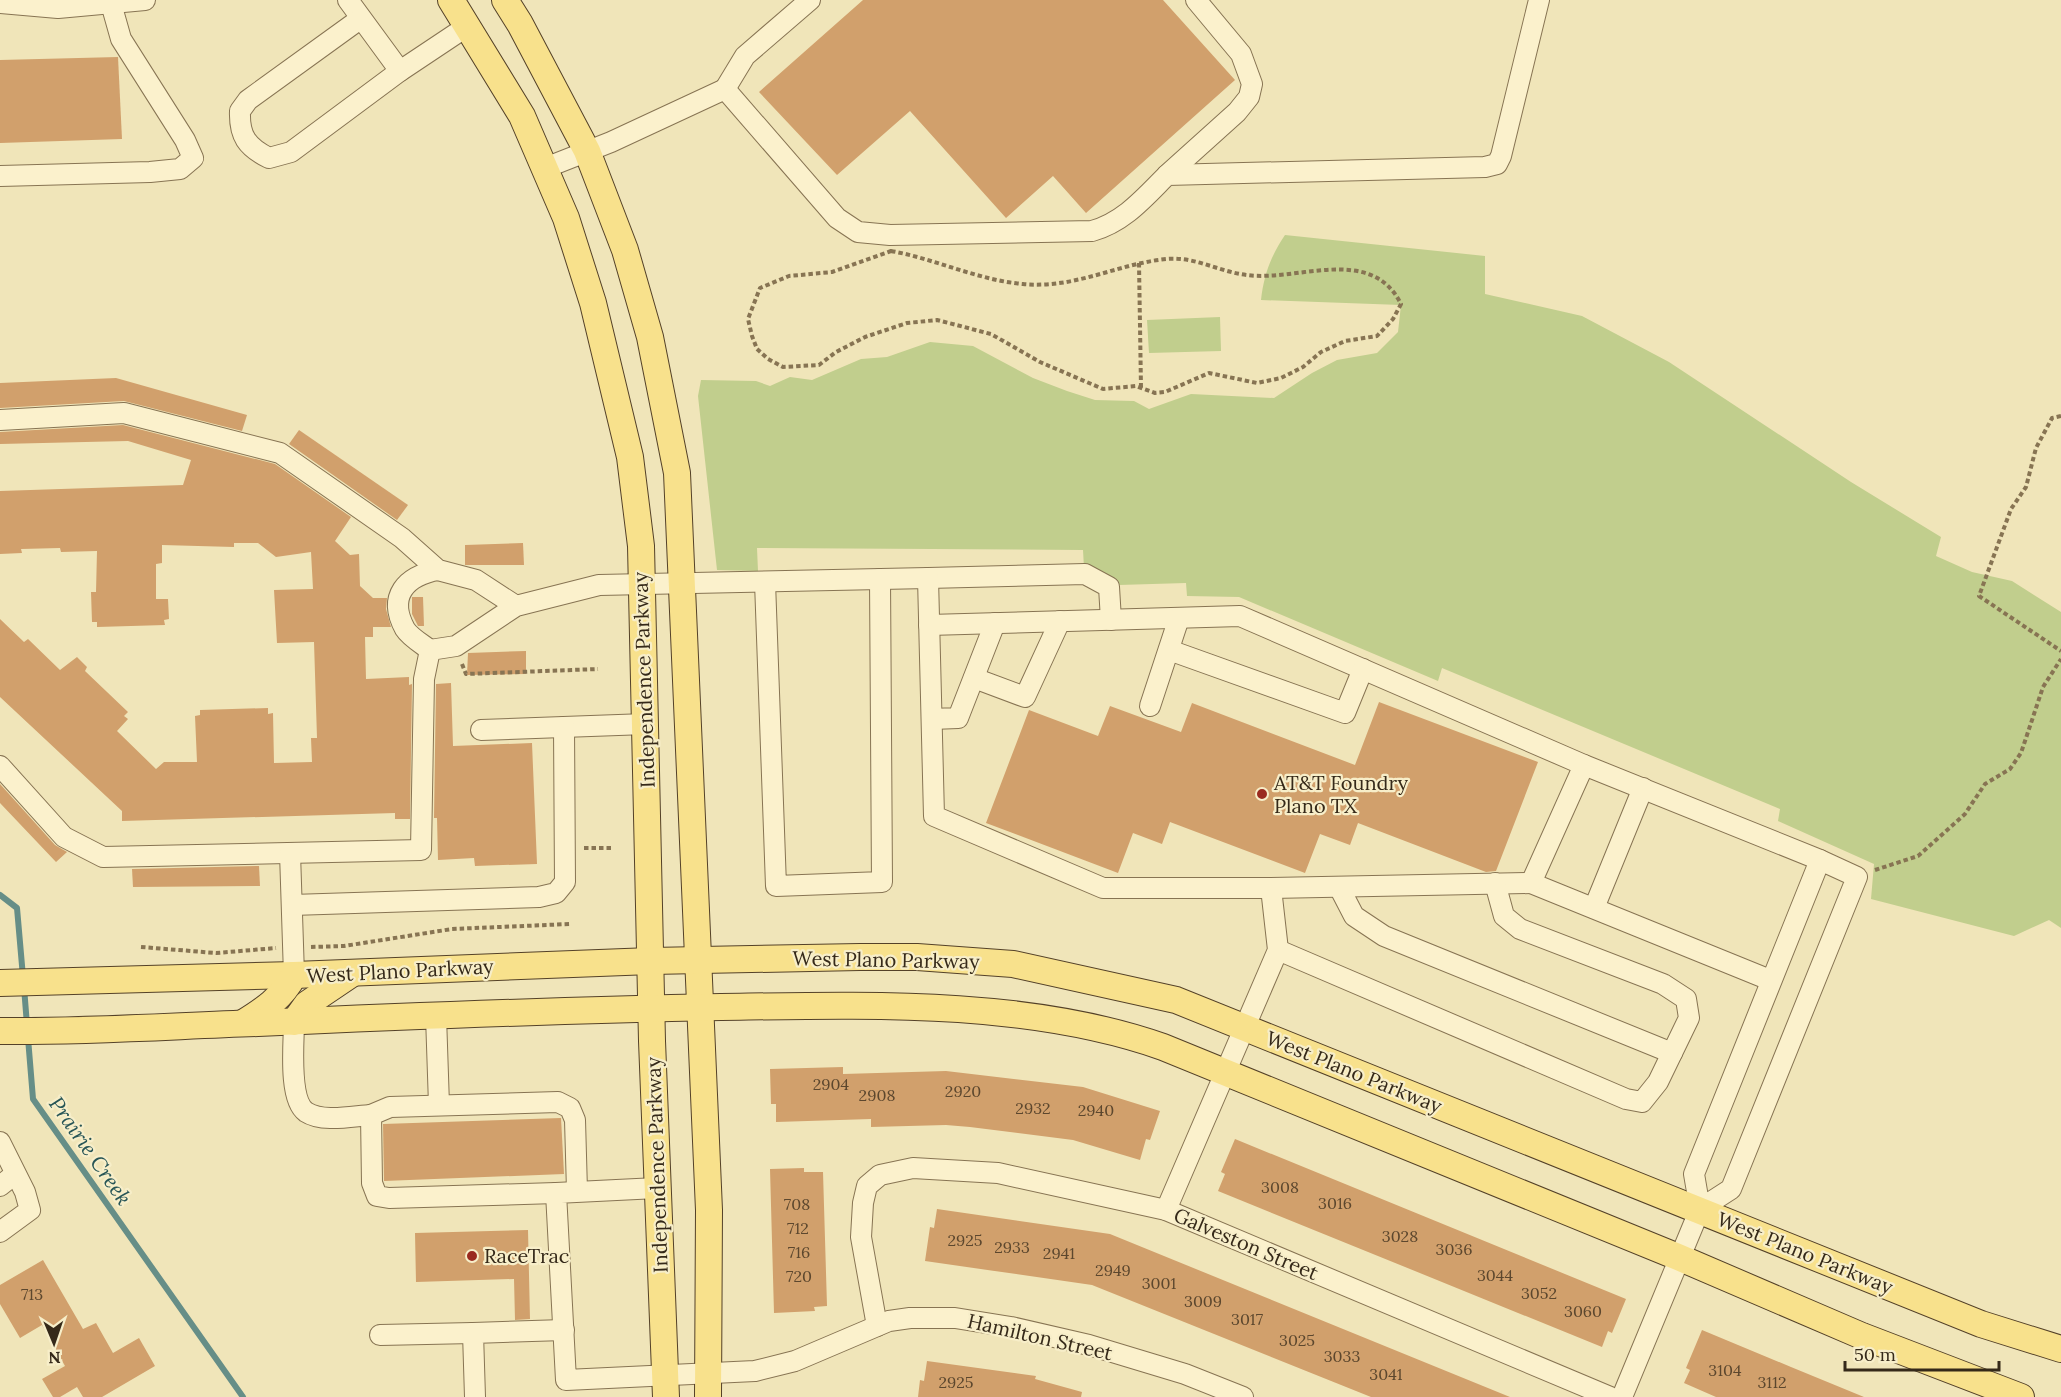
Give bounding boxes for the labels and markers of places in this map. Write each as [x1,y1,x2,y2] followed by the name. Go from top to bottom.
[1273,770,1409,818] place label: AT&T Foundry Plano TX
[1255,787,1269,801] marker: AT&T Foundry Plano TX
[484,1243,569,1268] place label: RaceTrac
[465,1249,479,1263] marker: RaceTrac

